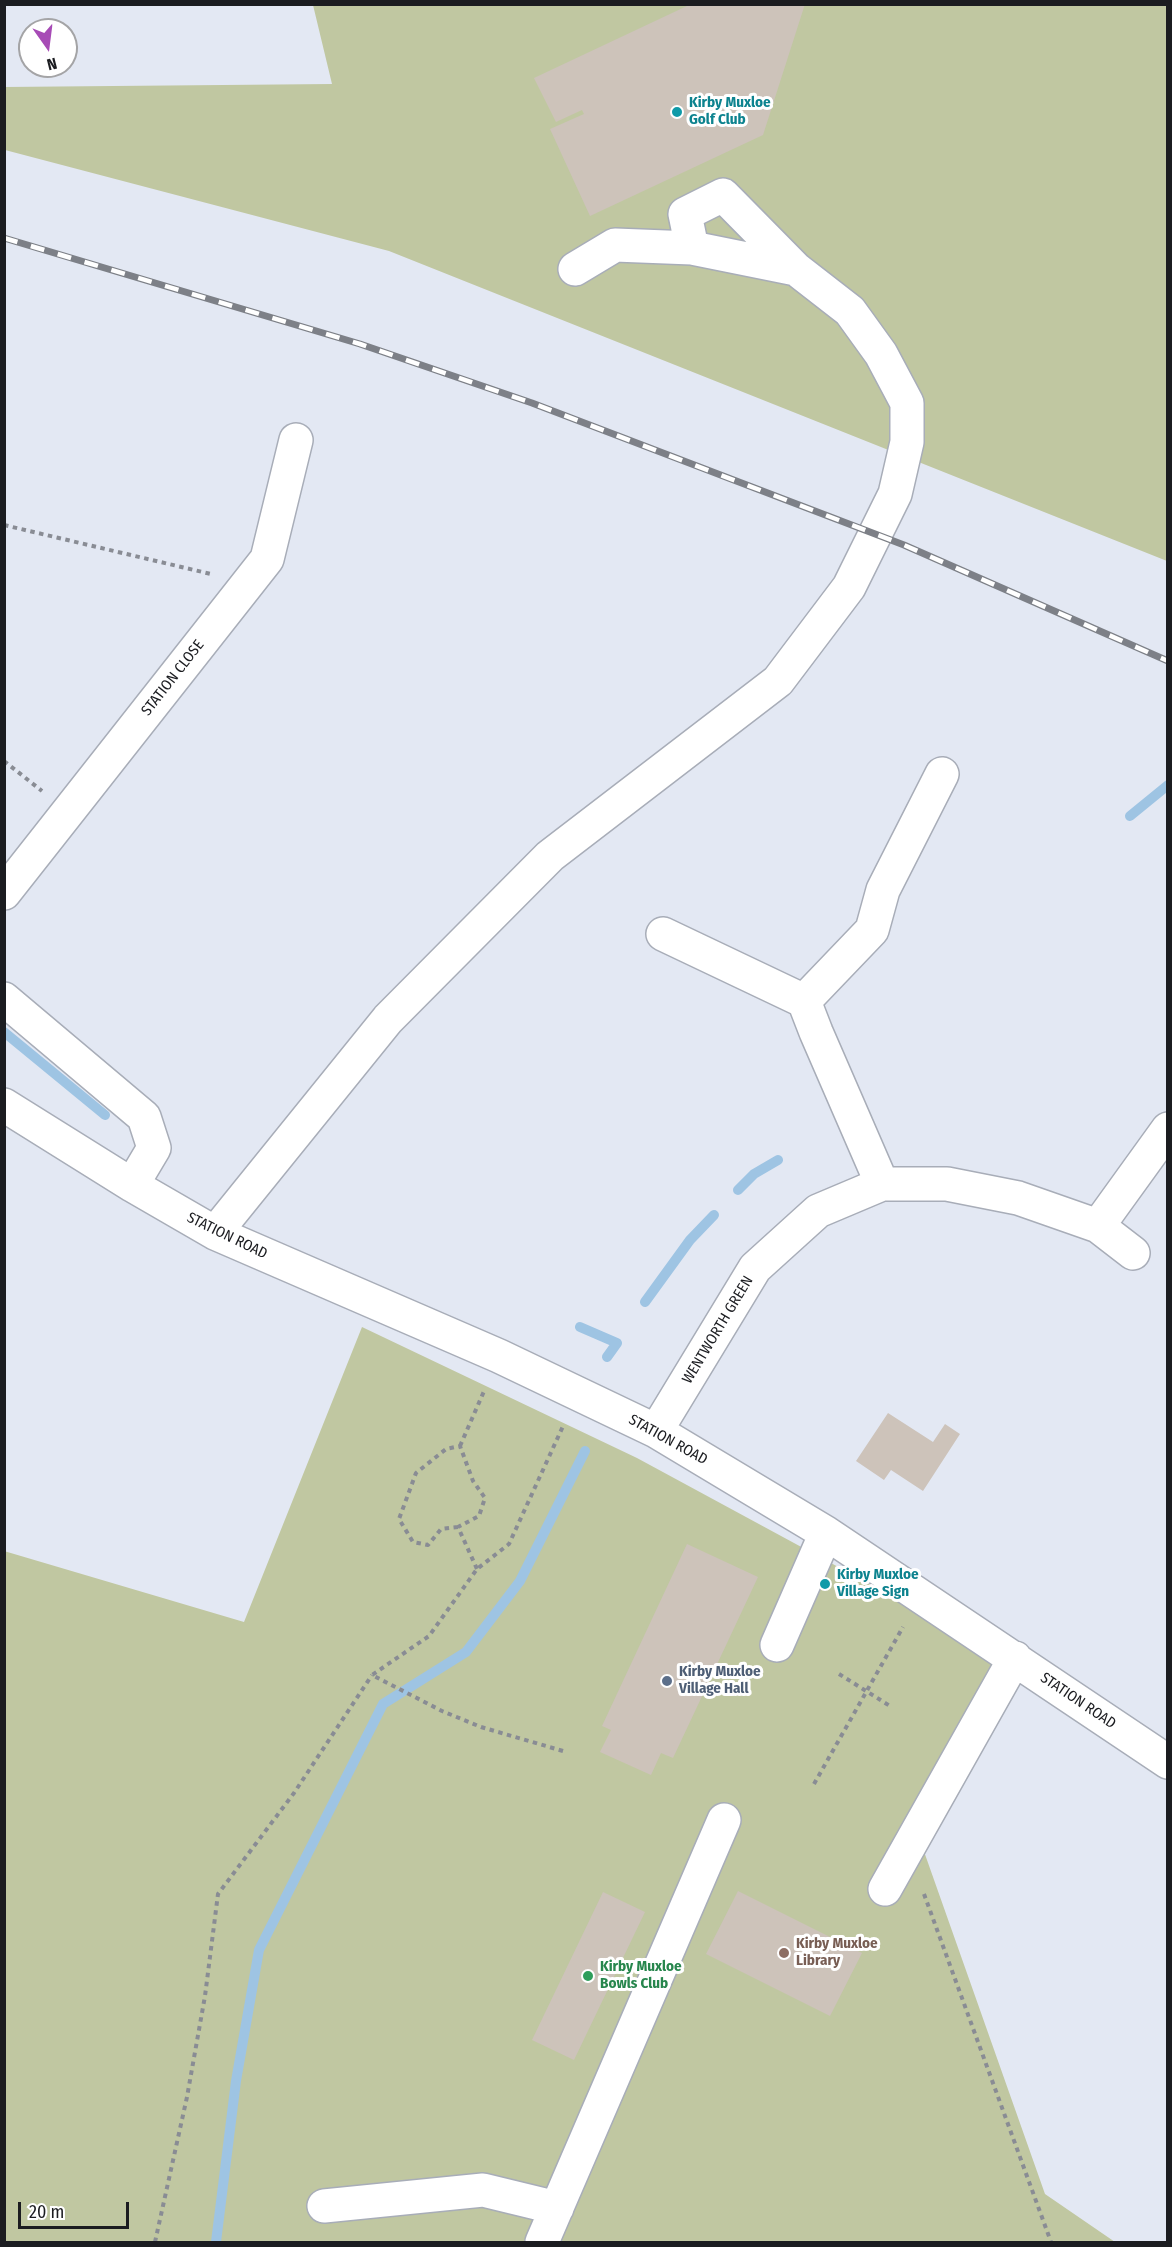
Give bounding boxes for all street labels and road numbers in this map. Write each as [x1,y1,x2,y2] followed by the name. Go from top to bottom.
[138,637,208,719] street label: STATION CLOSE
[184,1209,270,1263] street label: STATION ROAD
[679,1273,757,1387] street label: WENTWORTH GREEN
[625,1411,711,1469] street label: STATION ROAD
[1037,1669,1119,1733] street label: STATION ROAD

